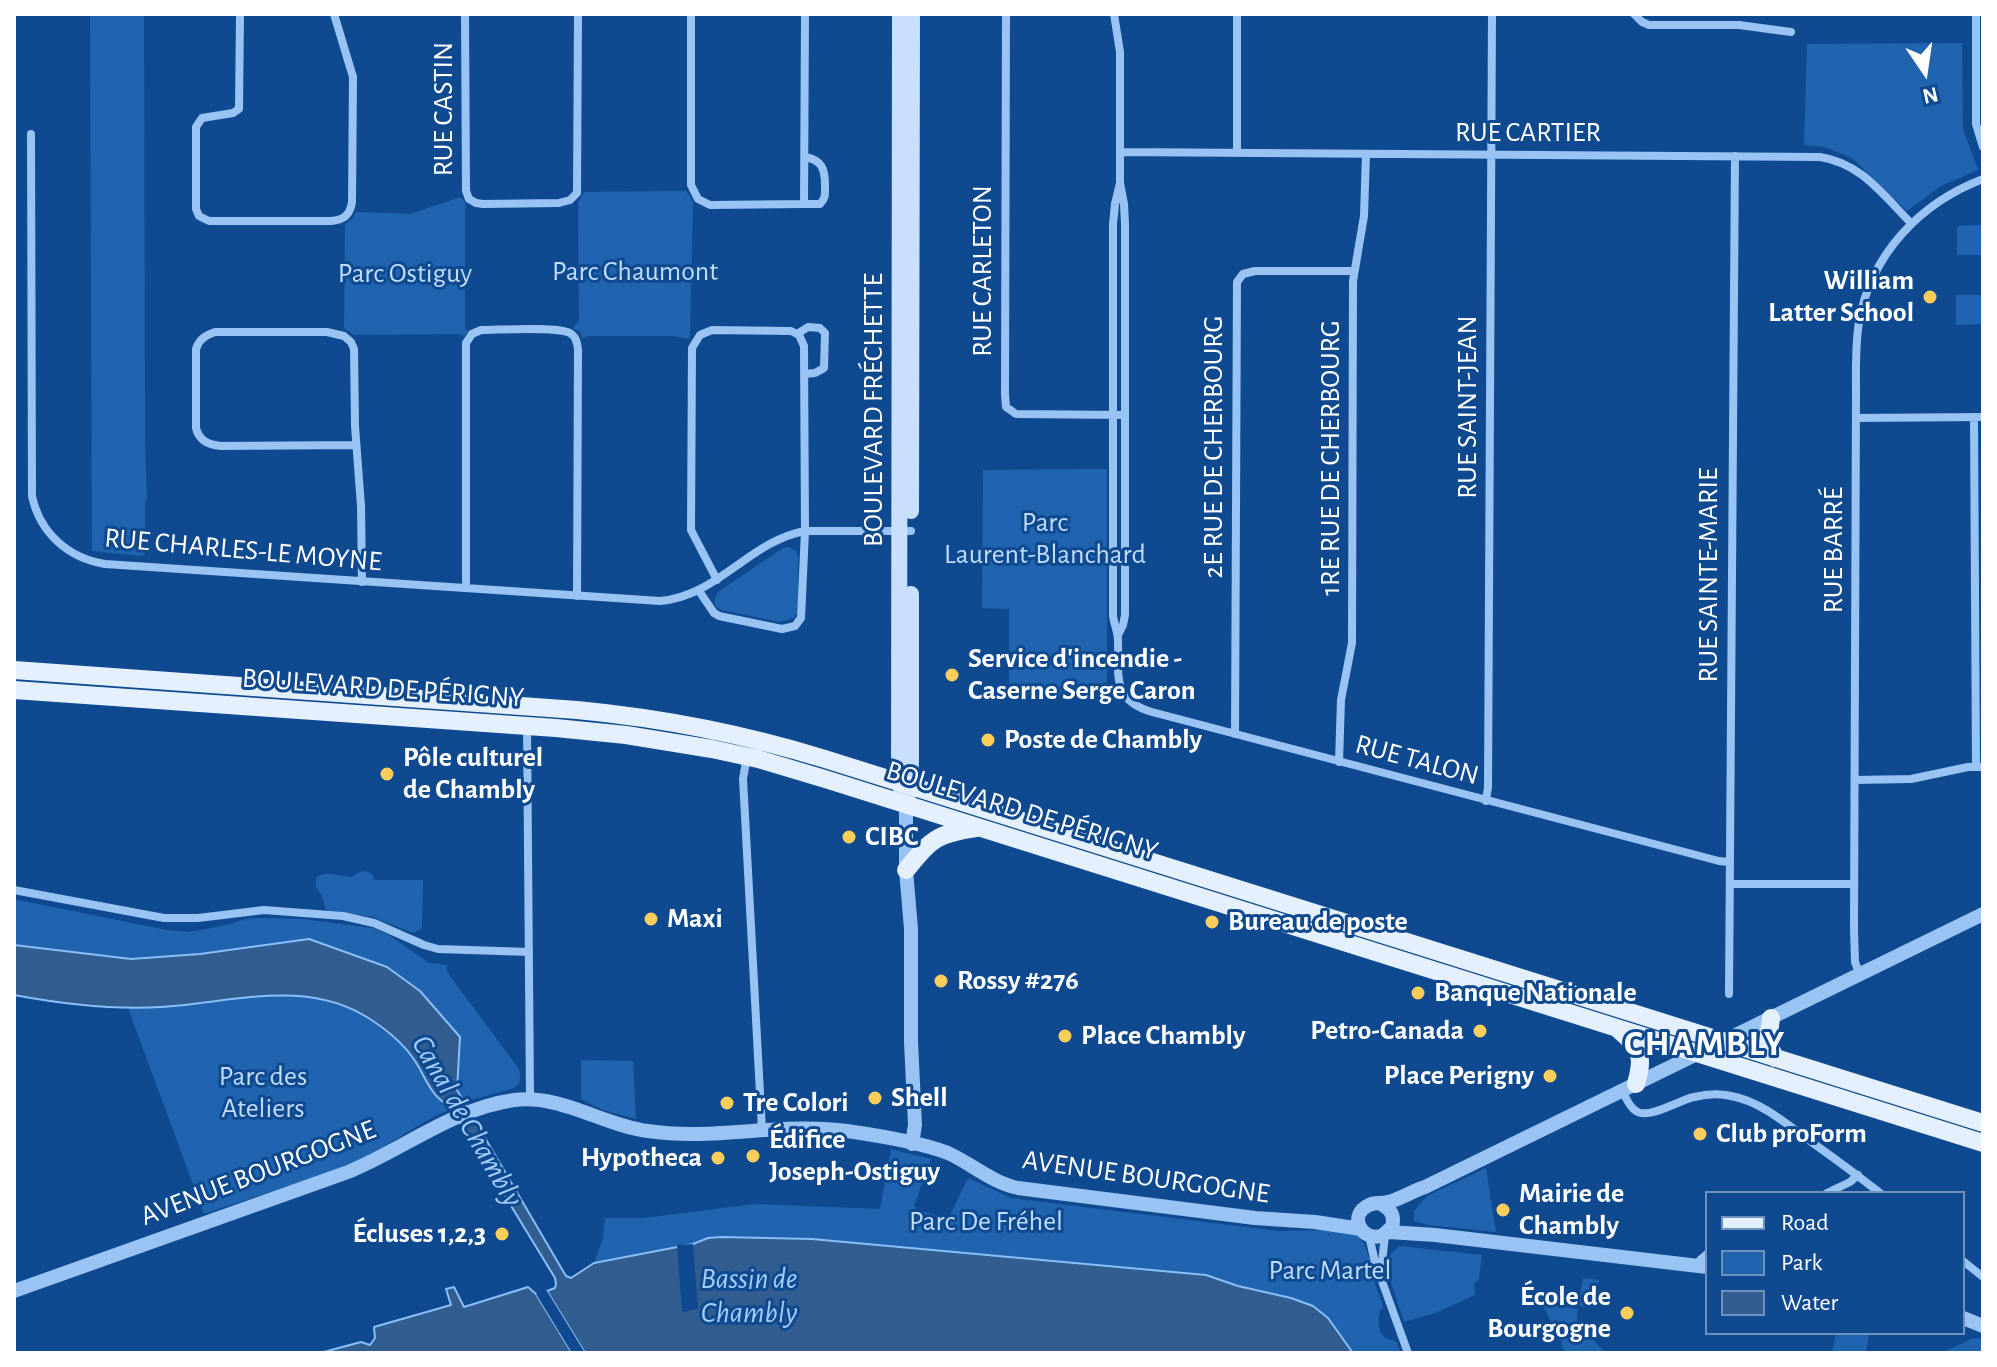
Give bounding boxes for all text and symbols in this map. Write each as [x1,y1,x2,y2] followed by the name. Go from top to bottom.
[1885,32,1965,112] north arrow
[427,42,461,176] street label: RUE CASTIN
[1920,83,1940,108] text: N
[1455,116,1601,150] street label: RUE CARTIER
[966,185,1000,357] street label: RUE CARLETON
[552,255,718,289] park label: Parc Chaumont
[338,257,472,291] park label: Parc Ostiguy
[1768,264,1914,330] place label: William Latter School
[857,273,891,547] street label: BOULEVARD FRÉCHETTE
[1921,288,1939,306] marker: William Latter School
[1451,315,1485,499] street label: RUE SAINT-JEAN
[1197,316,1231,578] street label: 2E RUE DE CHERBOURG
[1314,320,1348,596] street label: 1RE RUE DE CHERBOURG
[1692,467,1726,683] street label: RUE SAINTE-MARIE
[1817,487,1851,613] street label: RUE BARRÉ
[944,506,1146,572] park label: Parc Laurent-Blanchard
[103,521,383,579] street label: RUE CHARLES-LE MOYNE
[968,642,1196,708] place label: Service d'incendie - Caserne Serge Caron
[241,661,525,715] street label: BOULEVARD DE PÉRIGNY
[943,666,961,684] marker: Service d'incendie - Caserne Serge Caron
[1004,723,1202,757] place label: Poste de Chambly
[1352,727,1482,793] street label: RUE TALON
[979,731,997,749] marker: Poste de Chambly
[403,741,543,807] place label: Pôle culturel de Chambly
[882,754,1162,868] street label: BOULEVARD DE PÉRIGNY
[378,765,396,783] marker: Pôle culturel de Chambly
[865,820,918,854] place label: CIBC
[840,828,858,846] marker: CIBC
[667,902,723,936] place label: Maxi
[1228,905,1408,939] place label: Bureau de poste
[642,910,660,928] marker: Maxi
[1203,913,1221,931] marker: Bureau de poste
[957,964,1079,998] place label: Rossy #276
[932,972,950,990] marker: Rossy #276
[1434,976,1637,1010] place label: Banque Nationale
[1409,984,1427,1002] marker: Banque Nationale
[1310,1014,1464,1048] place label: Petro-Canada
[1081,1019,1245,1053] place label: Place Chambly
[1471,1022,1489,1040] marker: Petro-Canada
[1624,1022,1786,1066] district label: CHAMBLY
[1056,1027,1074,1045] marker: Place Chambly
[403,1029,531,1213] water label: Canal de Chambly
[1384,1059,1534,1093] place label: Place Perigny
[219,1060,307,1126] park label: Parc des Ateliers
[1541,1067,1559,1085] marker: Place Perigny
[891,1081,948,1115] place label: Shell
[743,1086,849,1120] place label: Tre Colori
[866,1089,884,1107] marker: Shell
[718,1094,736,1112] marker: Tre Colori
[136,1113,380,1233] street label: AVENUE BOURGOGNE
[1716,1117,1867,1151] place label: Club proForm
[769,1123,940,1189] place label: Édifice Joseph-Ostiguy
[1691,1125,1709,1143] marker: Club proForm
[581,1141,702,1175] place label: Hypotheca
[1020,1143,1272,1211] street label: AVENUE BOURGOGNE
[744,1147,762,1165] marker: Édifice Joseph-Ostiguy
[709,1149,727,1167] marker: Hypotheca
[1519,1177,1624,1243] place label: Mairie de Chambly
[1705,1191,1965,1335] legend
[1494,1201,1512,1219] marker: Mairie de Chambly
[909,1205,1063,1239] park label: Parc De Fréhel
[1781,1211,1829,1235] text: Road
[352,1217,486,1251] place label: Écluses 1,2,3
[493,1225,511,1243] marker: Écluses 1,2,3
[1781,1251,1822,1275] text: Park
[1269,1254,1391,1288] park label: Parc Martel
[701,1261,797,1332] water label: Bassin de Chambly
[1487,1280,1611,1346] place label: École de Bourgogne
[1781,1291,1838,1315] text: Water
[1618,1304,1636,1322] marker: École de Bourgogne

